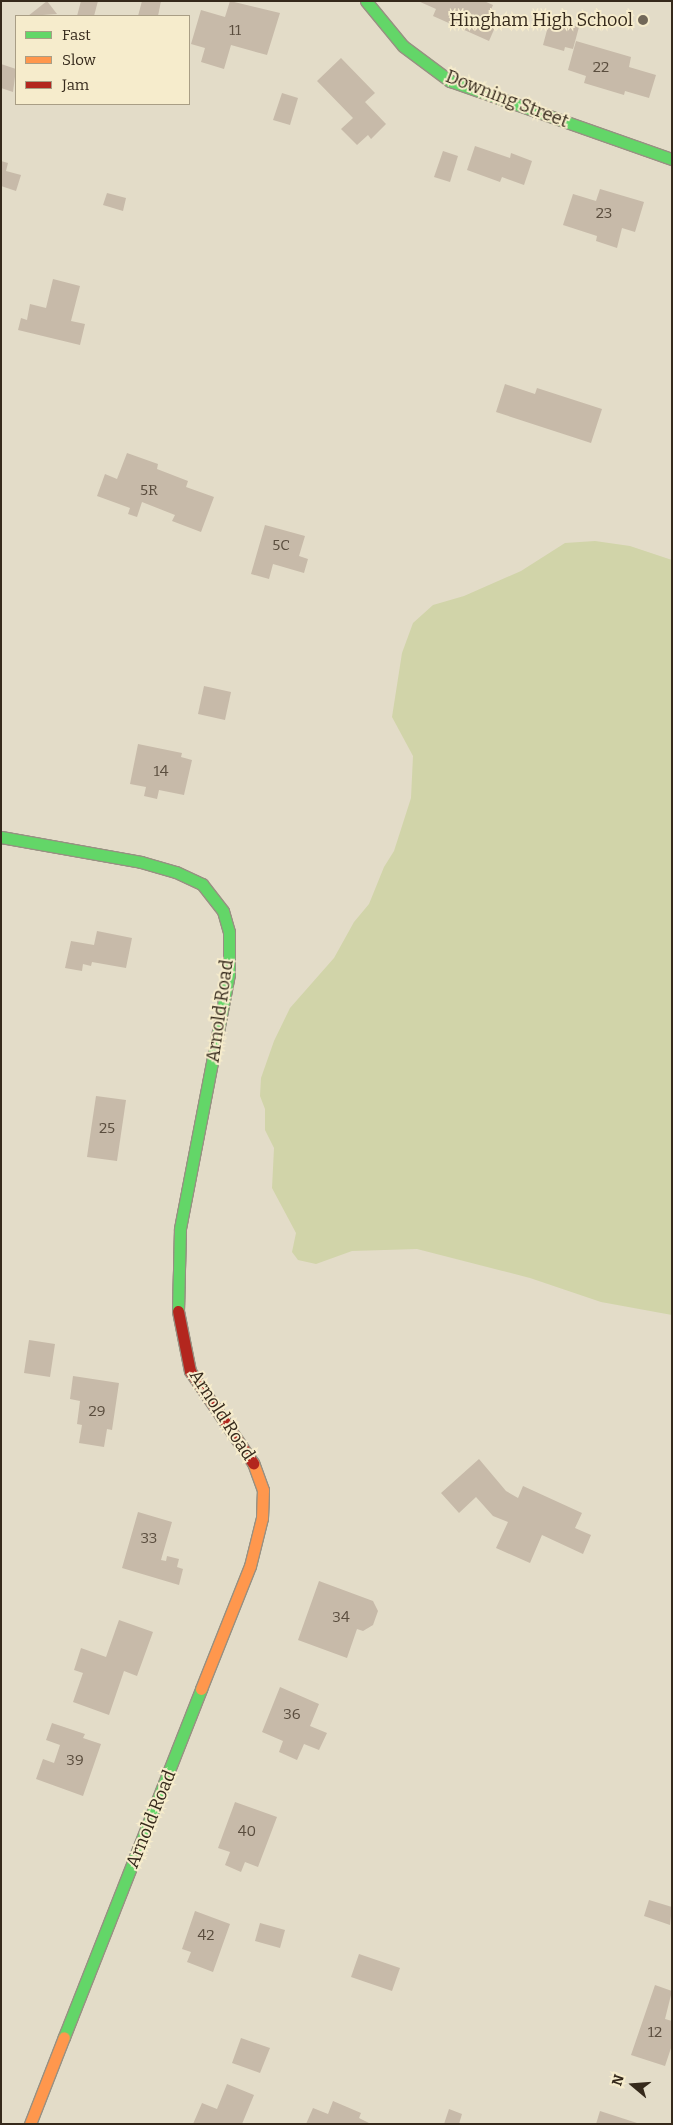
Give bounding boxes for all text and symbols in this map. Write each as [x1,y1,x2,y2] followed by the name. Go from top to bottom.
[449,9,633,31] place label: Hingham High School
[637,14,649,26] marker: Hingham High School
[15,15,190,105] legend
[229,22,241,40] house number: 11
[62,26,91,44] text: Fast
[62,51,96,69] text: Slow
[593,59,609,77] house number: 22
[443,66,571,132] street label: Downing Street
[62,76,89,94] text: Jam
[596,205,612,223] house number: 23
[140,482,158,500] house number: 5R
[272,537,290,555] house number: 5C
[154,763,168,781] house number: 14
[202,958,238,1064] street label: Arnold Road
[99,1120,115,1138] house number: 25
[185,1366,259,1464] street label: Arnold Road
[89,1403,105,1421] house number: 29
[141,1530,157,1548] house number: 33
[332,1609,350,1627] house number: 34
[283,1706,301,1724] house number: 36
[66,1752,84,1770] house number: 39
[122,1767,180,1871] street label: Arnold Road
[238,1823,256,1841] house number: 40
[198,1927,214,1945] house number: 42
[648,2024,662,2042] house number: 12
[608,2060,658,2110] north arrow
[609,2072,628,2088] text: N

